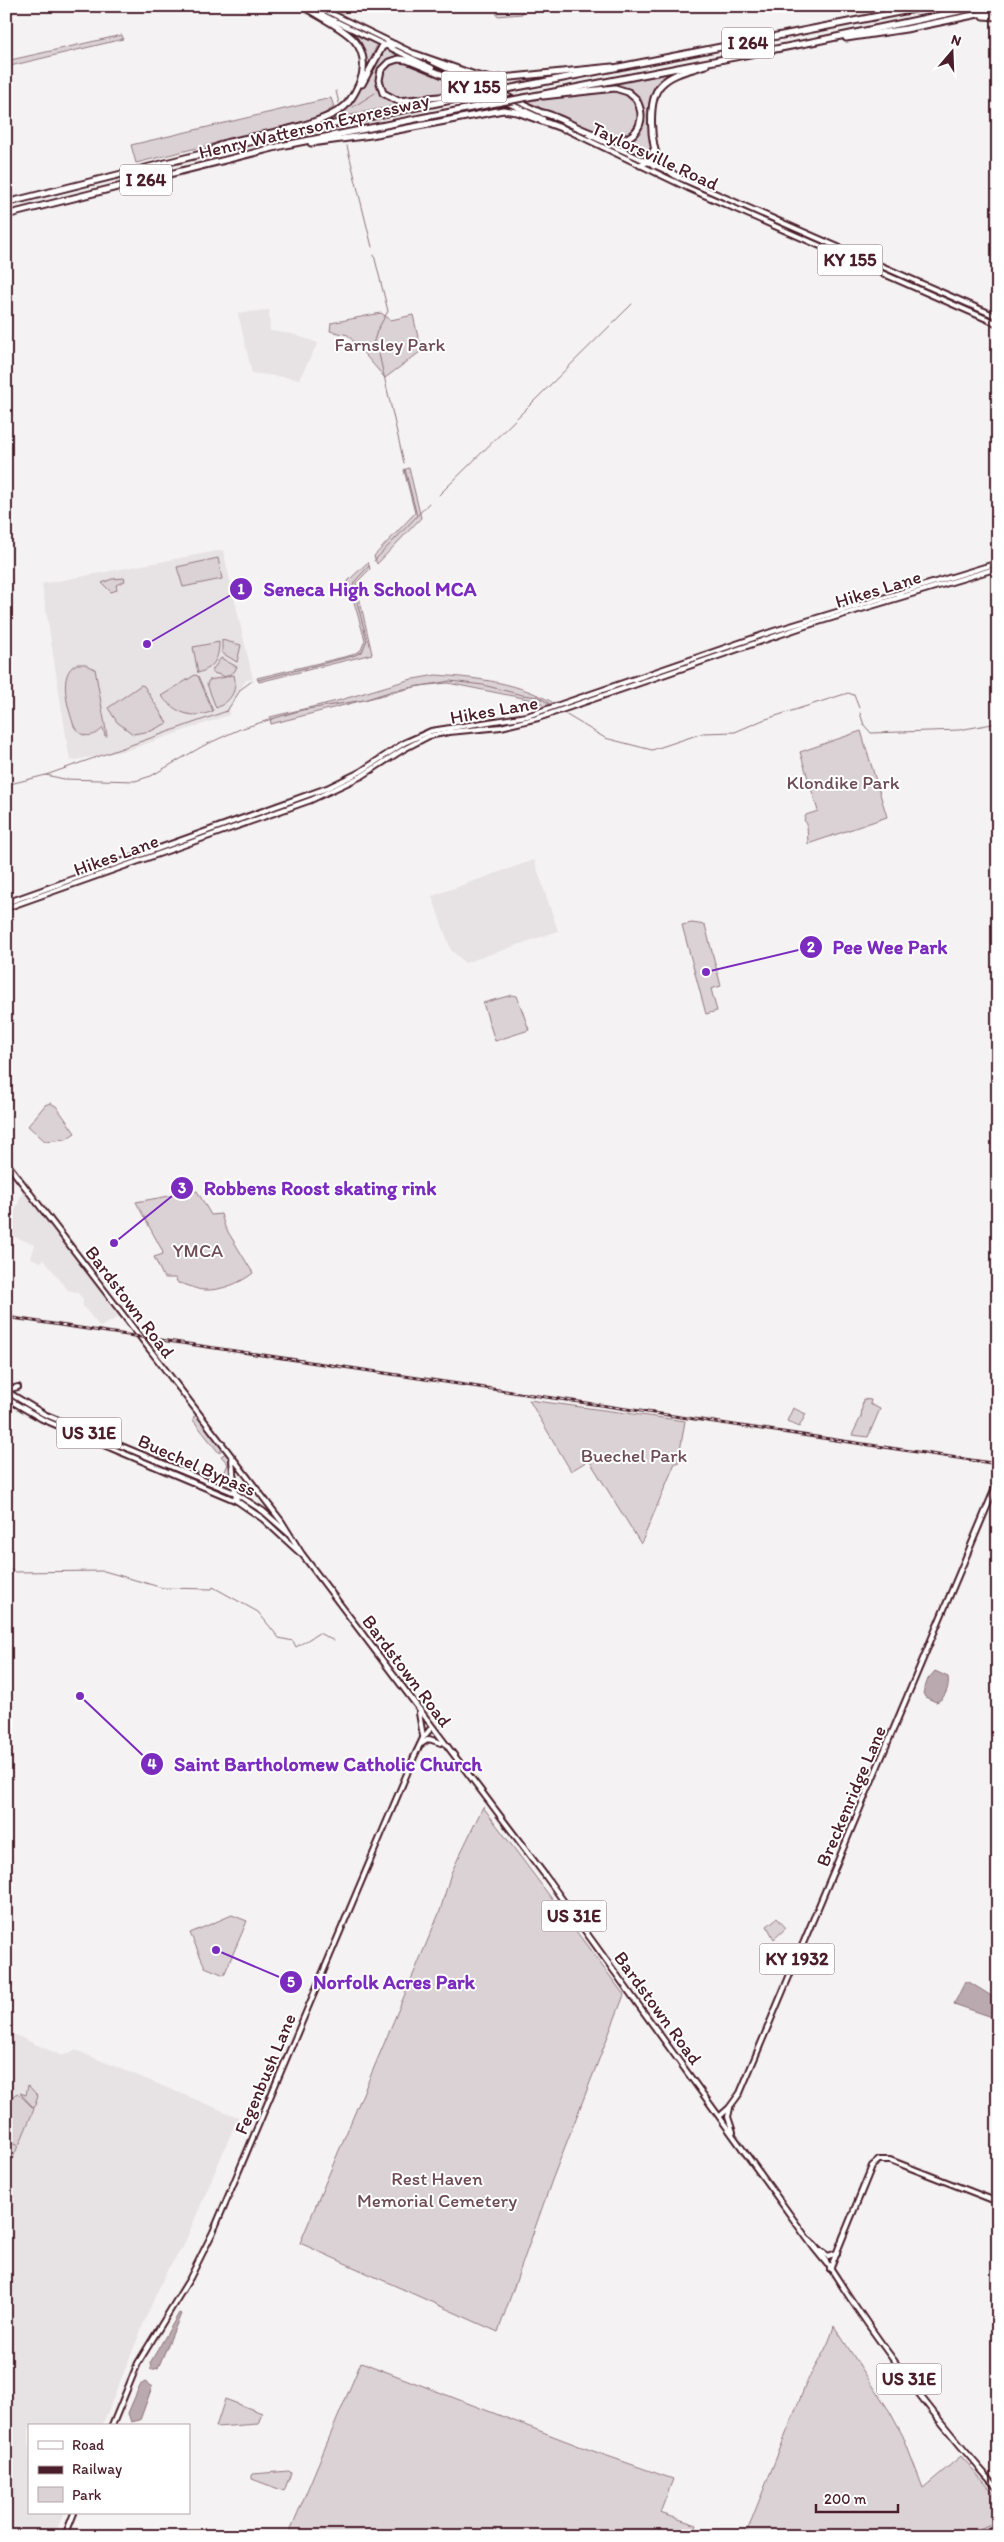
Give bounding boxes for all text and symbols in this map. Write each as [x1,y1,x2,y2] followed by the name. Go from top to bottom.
[722,28,774,58] road number: I 264
[926,28,976,78] north arrow
[949,31,963,50] text: N
[442,72,506,102] road number: KY 155
[196,88,432,164] street label: Henry Watterson Expressway
[588,117,722,195] street label: Taylorsville Road
[120,164,172,196] road number: I 264
[818,244,882,276] road number: KY 155
[335,333,446,356] park label: Farnsley Park
[832,565,924,613] street label: Hikes Lane
[229,571,486,606] callout: Seneca High School MCA
[264,577,477,602] text: Seneca High School MCA
[238,580,245,598] text: 1
[448,691,540,729] street label: Hikes Lane
[787,771,900,794] park label: Klondike Park
[70,829,162,881] street label: Hikes Lane
[798,929,957,964] callout: Pee Wee Park
[833,935,948,959] text: Pee Wee Park
[807,938,815,956] text: 2
[169,1170,447,1205] callout: Robbens Roost skating rink
[204,1176,437,1201] text: Robbens Roost skating rink
[178,1179,186,1197] text: 3
[173,1239,223,1262] park label: YMCA
[80,1241,180,1363] street label: Bardstown Road
[56,1418,122,1449] road number: US 31E
[134,1429,260,1501] street label: Buechel Bypass
[581,1444,688,1467] park label: Buechel Park
[357,1610,457,1732] street label: Bardstown Road
[811,1722,891,1870] street label: Breckenridge Lane
[140,1746,492,1781] callout: Saint Bartholomew Catholic Church
[174,1752,482,1776] text: Saint Bartholomew Catholic Church
[147,1755,157,1773] text: 4
[542,1900,606,1932] road number: US 31E
[760,1944,834,1975] road number: KY 1932
[609,1947,707,2070] street label: Bardstown Road
[278,1964,485,1999] callout: Norfolk Acres Park
[313,1970,476,1994] text: Norfolk Acres Park
[287,1973,295,1991] text: 5
[229,2010,301,2138] street label: Fegenbush Lane
[357,2167,517,2212] park label: Rest Haven Memorial Cemetery
[876,2364,942,2394] road number: US 31E
[28,2424,190,2514] legend
[72,2436,105,2454] text: Road
[72,2460,122,2478] text: Railway
[816,2482,899,2514] scale bar
[72,2486,102,2504] text: Park
[824,2490,867,2508] text: 200 m

